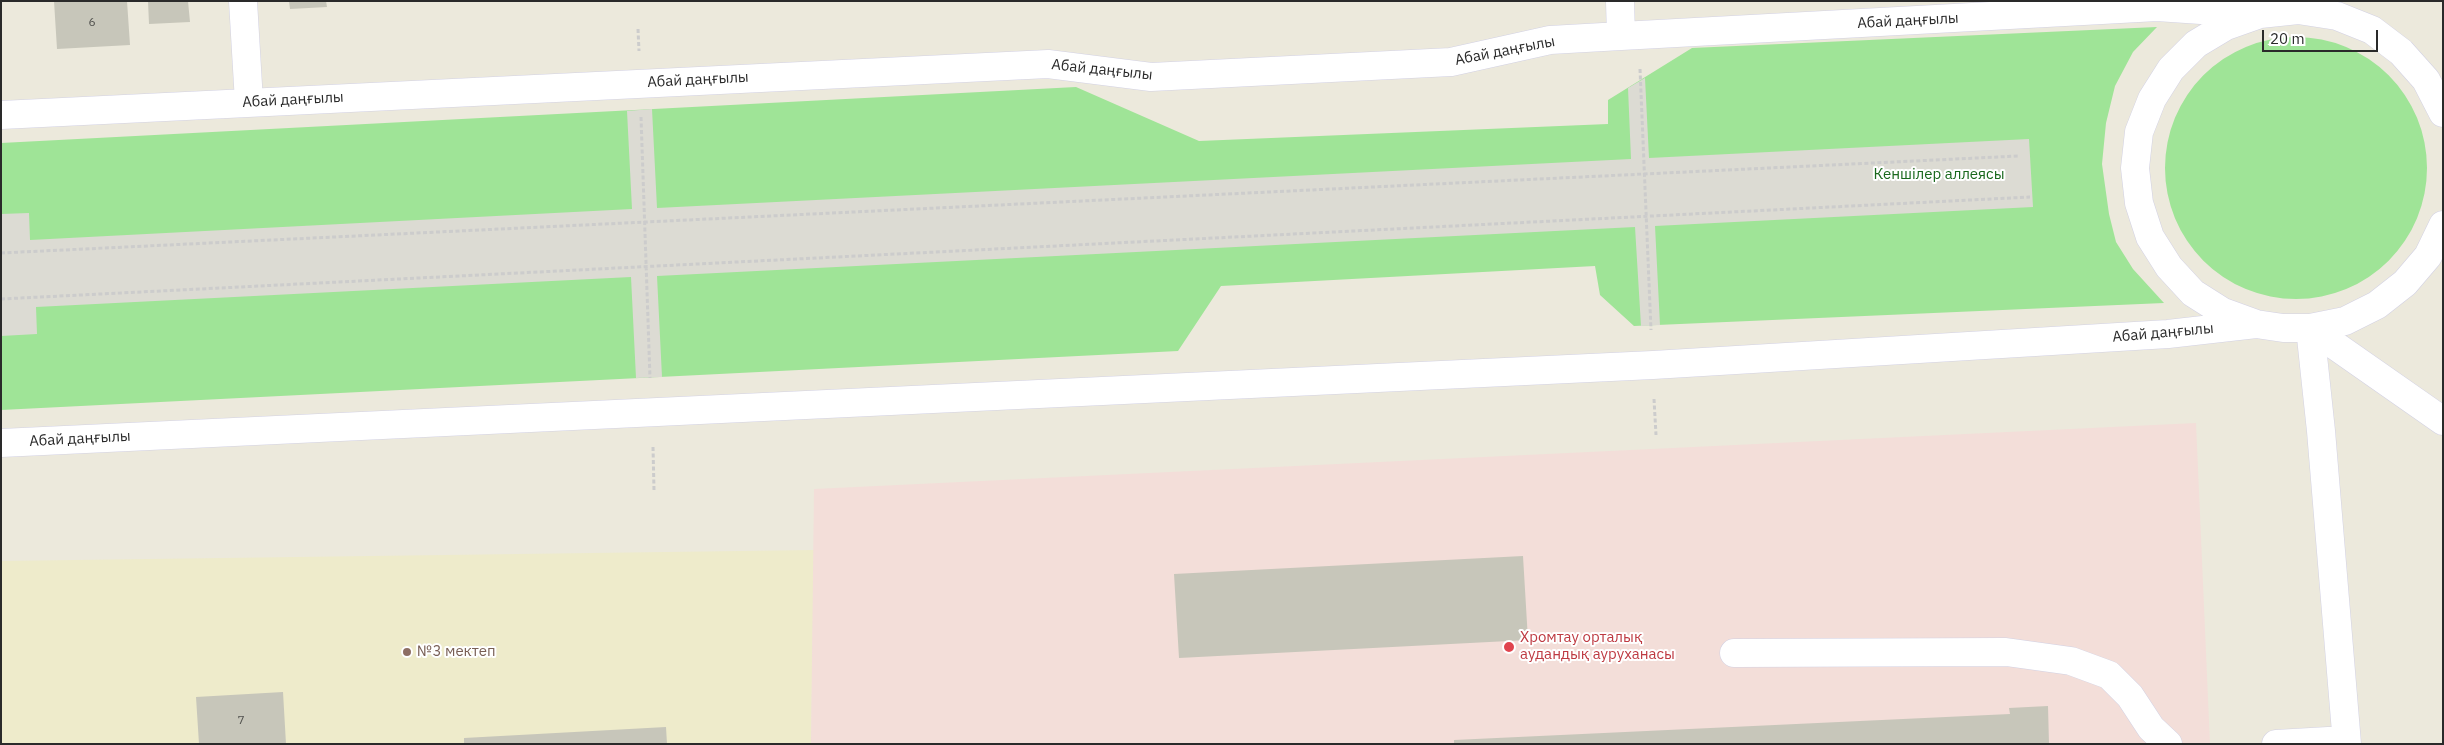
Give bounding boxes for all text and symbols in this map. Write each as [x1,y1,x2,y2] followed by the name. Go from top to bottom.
[1857,9,1959,33] street label: Абай даңғылы
[88,16,96,30] house number: 6
[2264,20,2380,52] scale bar
[2270,29,2305,48] text: 20 m
[1453,32,1557,70] street label: Абай даңғылы
[1051,56,1153,84] street label: Абай даңғылы
[647,68,749,92] street label: Абай даңғылы
[242,88,344,112] street label: Абай даңғылы
[1873,166,2005,184] park label: Кеншілер аллеясы
[2112,320,2214,346] street label: Абай даңғылы
[29,427,131,451] street label: Абай даңғылы
[1520,629,1675,664] place label: Хромтау орталық аудандық ауруханасы
[1502,640,1516,654] marker: Хромтау орталық аудандық ауруханасы
[417,643,496,661] place label: №3 мектеп
[401,646,413,658] marker: №3 мектеп
[237,714,245,728] house number: 7

